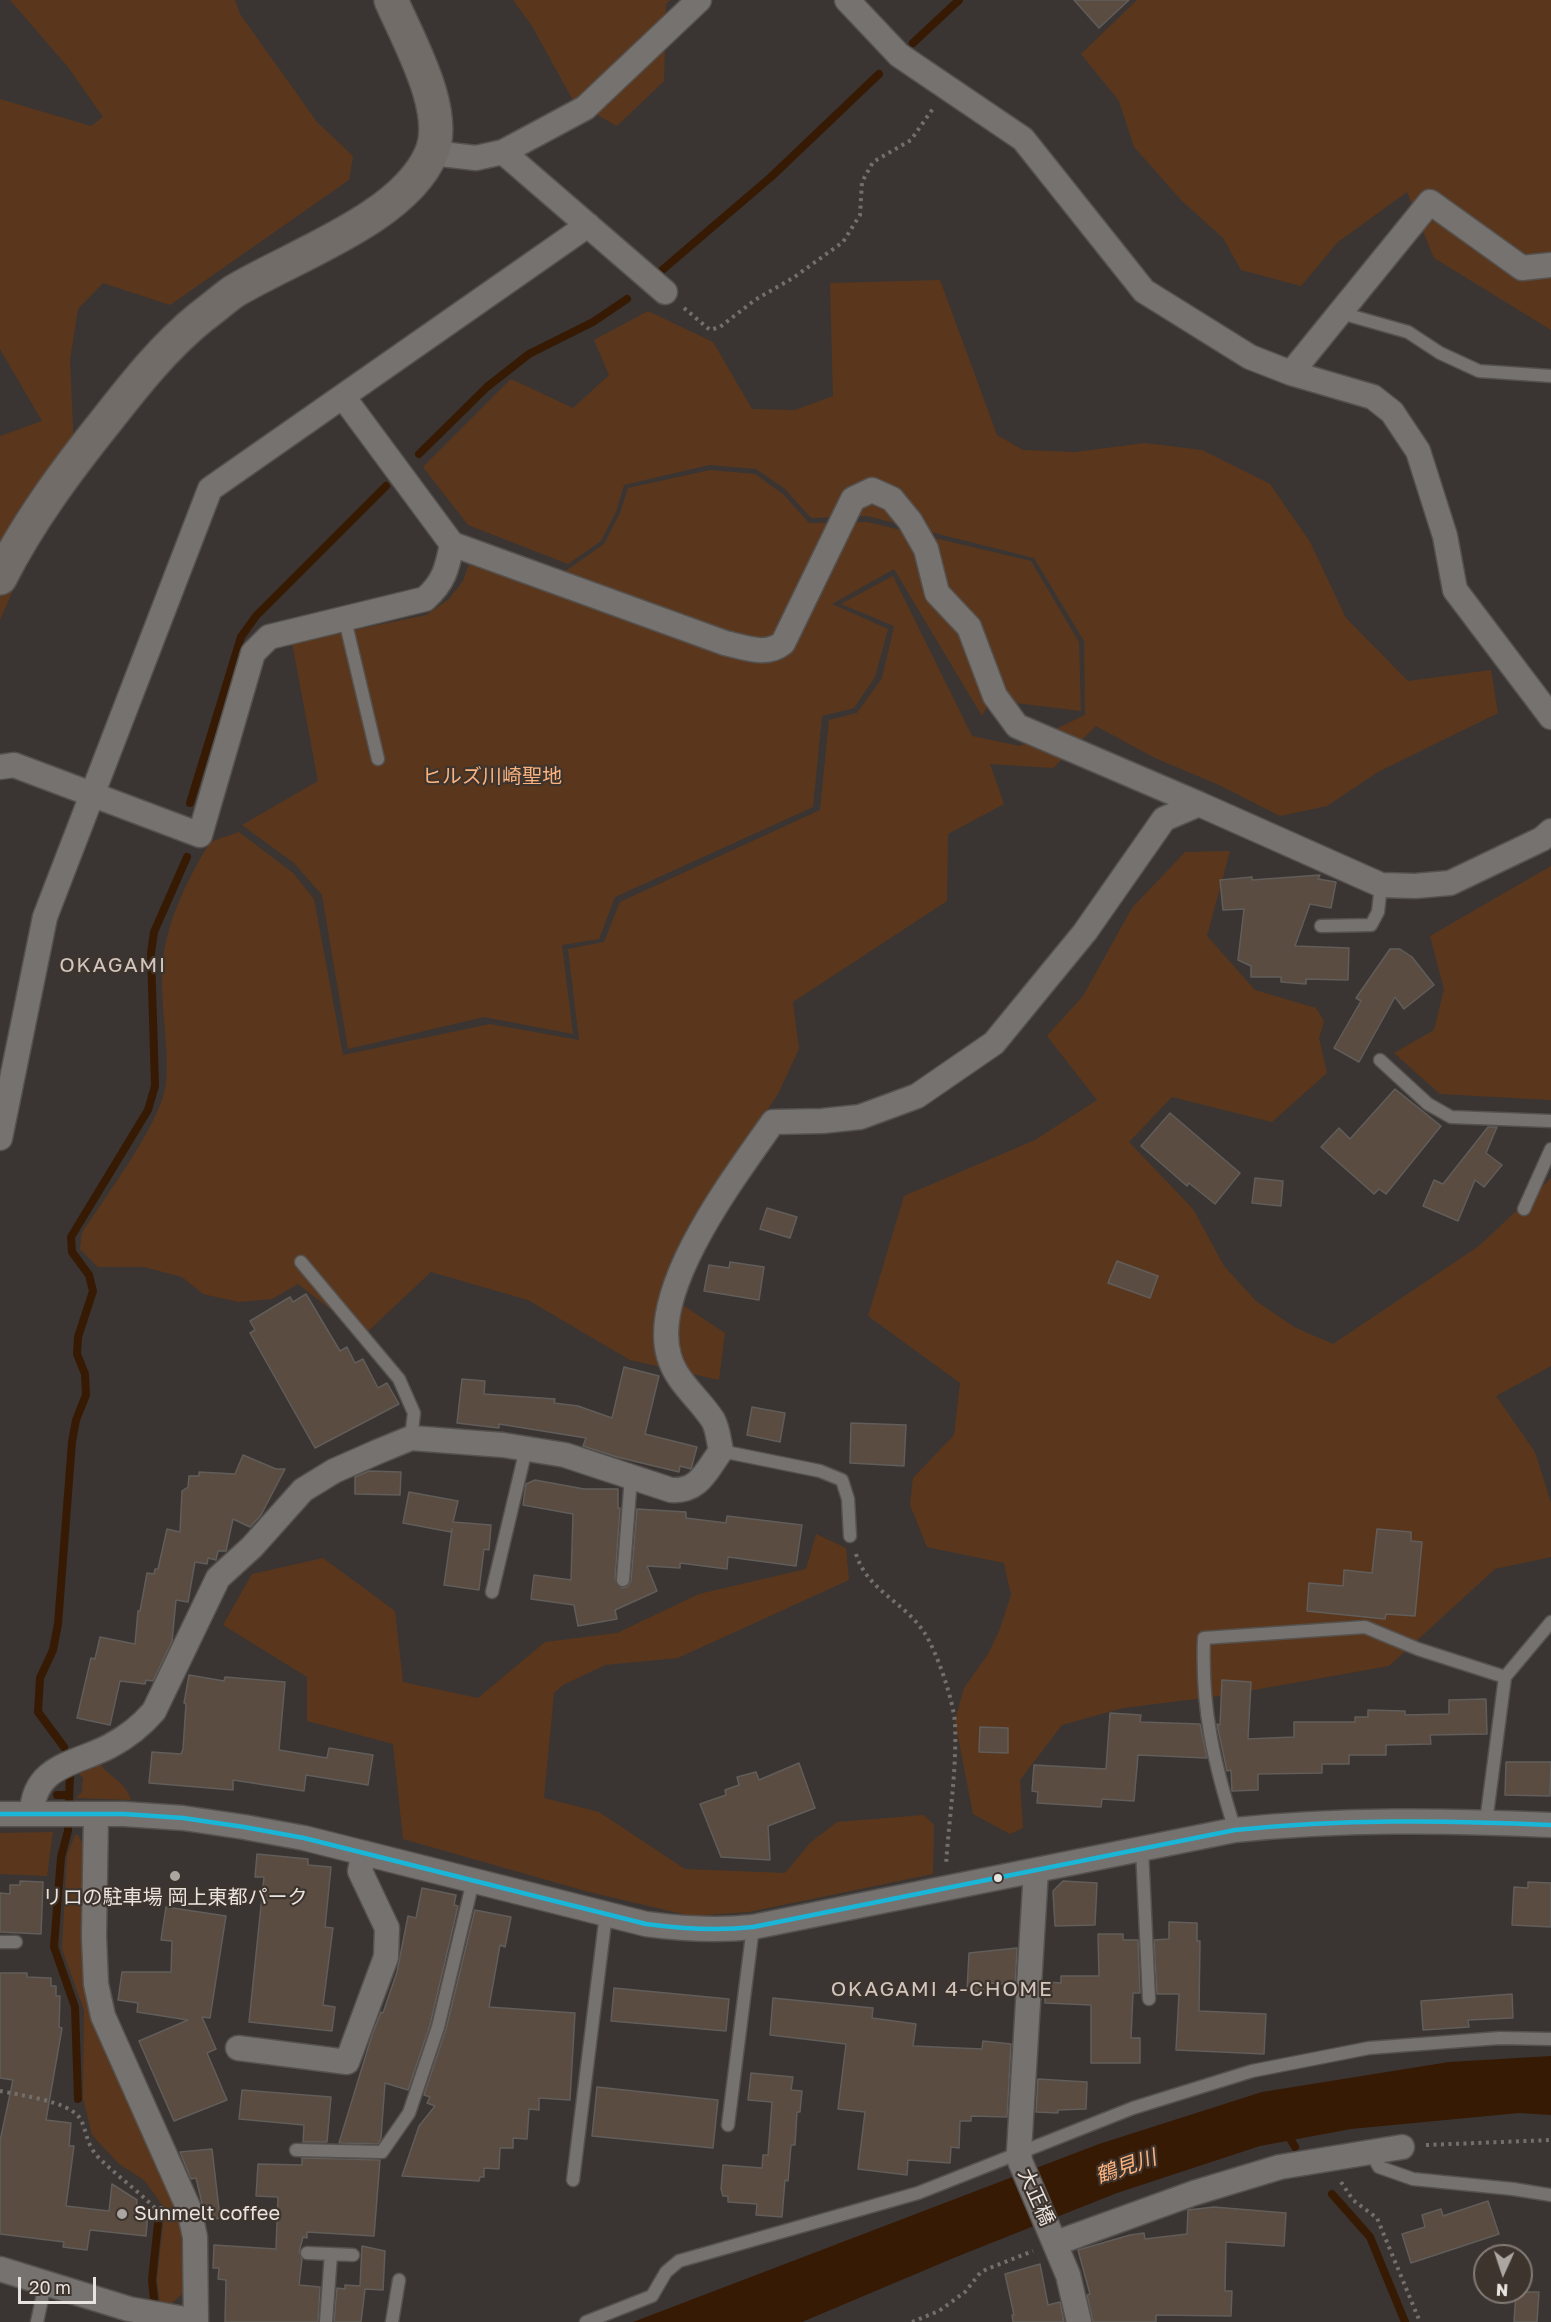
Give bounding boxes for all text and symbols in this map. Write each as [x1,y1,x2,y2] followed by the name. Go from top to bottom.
[422,765,562,789] park label: ヒルズ川崎聖地
[59,952,167,978] district label: OKAGAMI
[168,1869,182,1883] marker: リロの駐車場 岡上東都パーク
[992,1872,1004,1884] unlabelled marker
[43,1886,307,1910] place label: リロの駐車場 岡上東都パーク
[831,1976,1053,2002] district label: OKAGAMI 4-CHOME
[1092,2145,1160,2189] water label: 鶴見川
[1013,2165,1059,2229] street label: 大正橋
[134,2202,280,2226] place label: Sunmelt coffee
[115,2207,129,2221] marker: Sunmelt coffee
[1473,2244,1533,2304] north arrow
[21,2265,99,2303] scale bar
[29,2276,71,2298] text: 20 m
[1496,2280,1509,2300] text: N

